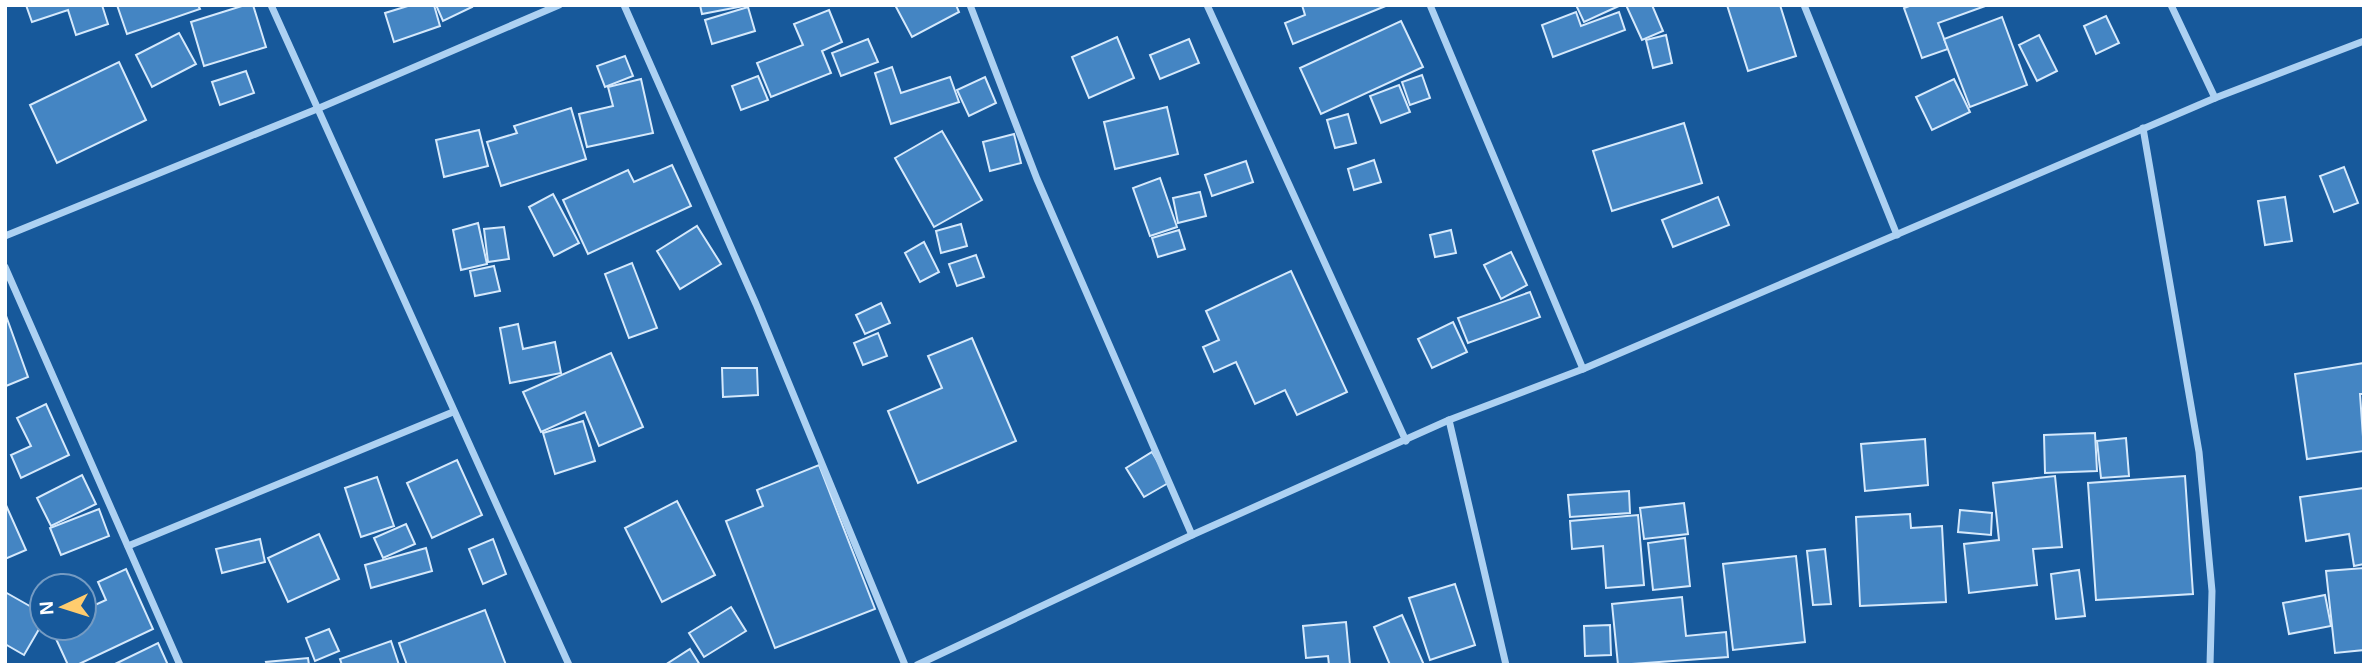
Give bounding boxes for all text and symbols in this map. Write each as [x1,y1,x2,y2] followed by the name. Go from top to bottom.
[28,572,98,642] north arrow
[36,601,57,616] text: N

